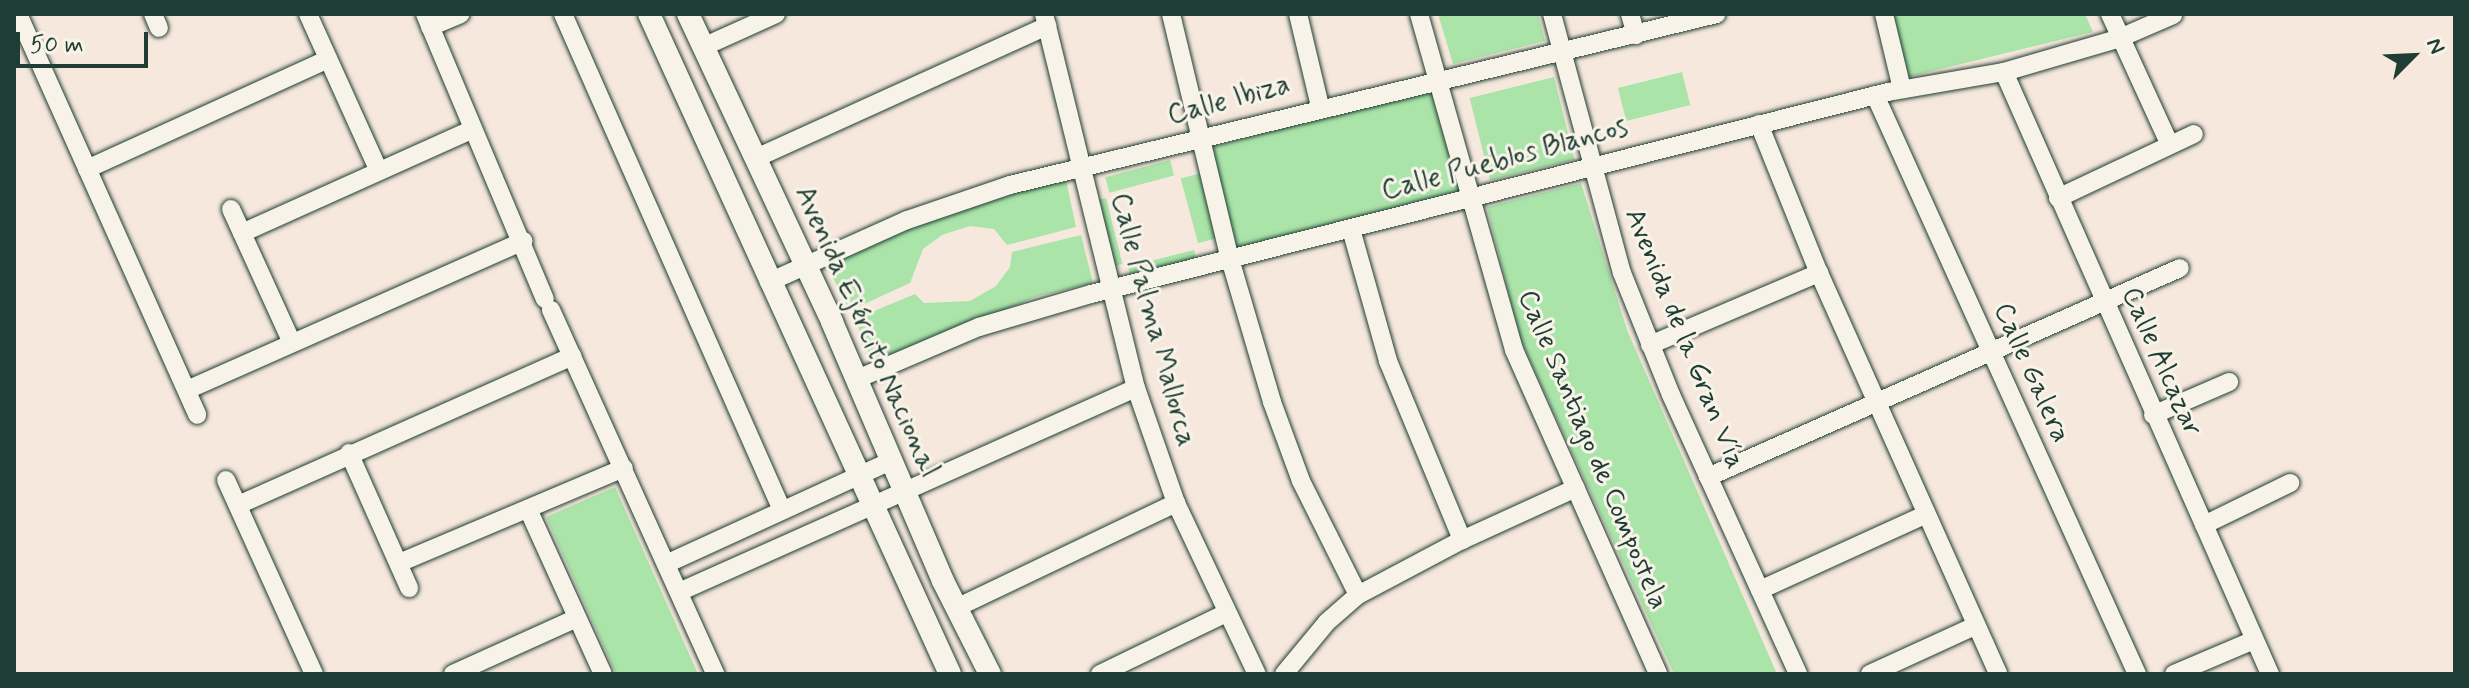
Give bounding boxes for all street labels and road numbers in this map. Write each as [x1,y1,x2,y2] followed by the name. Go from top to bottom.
[1160,67,1298,135] street label: Calle Ibiza
[1376,110,1634,210] street label: Calle Pueblos Blancos
[788,184,944,480] street label: Avenida Ejército Nacional
[1102,190,1202,450] street label: Calle Palma Mallorca
[1616,203,1752,475] street label: Avenida de la Gran Vía
[2113,281,2209,443] street label: Calle Alcazar
[1509,284,1675,616] street label: Calle Santiago de Compostela
[1985,298,2077,448] street label: Calle Galera

